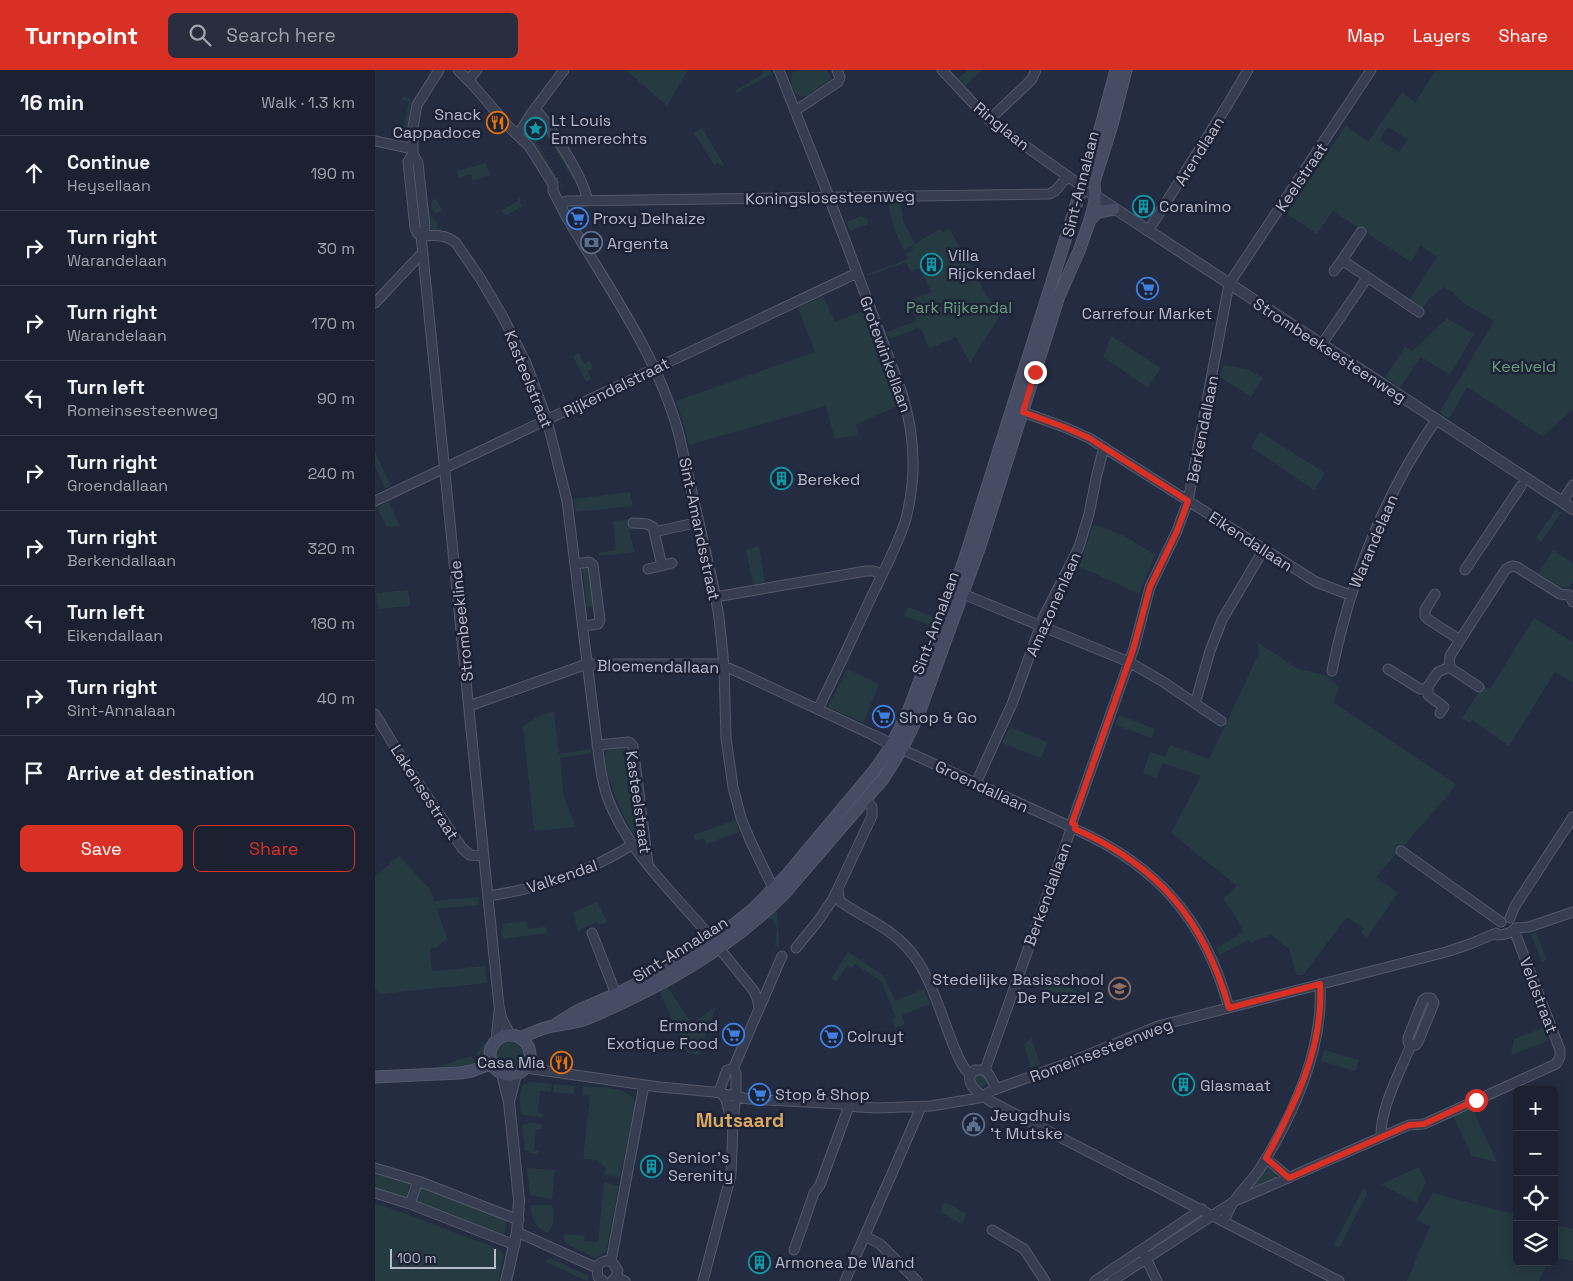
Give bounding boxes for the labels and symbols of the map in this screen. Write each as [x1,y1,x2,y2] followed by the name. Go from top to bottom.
[969,97,1034,155] street label: Ringlaan
[393,104,481,143] place label: Snack Cappadoce
[551,110,647,149] place label: Lt Louis Emmerechts
[485,111,509,135] restaurant icon: Snack Cappadoce
[1170,113,1229,190] street label: Arendlaan
[523,117,547,141] place icon: Lt Louis Emmerechts
[1057,129,1104,239] street label: Sint-Annalaan
[1271,139,1332,216] street label: Keelstraat
[745,186,915,209] street label: Koningslosesteenweg
[1131,194,1155,218] building icon: Coranimo
[1159,196,1232,217] place label: Coranimo
[565,206,589,230] supermarket icon: Proxy Delhaize
[593,208,706,229] place label: Proxy Delhaize
[579,231,603,255] bank icon: Argenta
[607,233,669,254] place label: Argenta
[948,245,1036,284] place label: Villa Rijckendael
[920,252,944,276] building icon: Villa Rijckendael
[1135,277,1159,301] supermarket icon: Carrefour Market
[855,293,916,415] street label: Grotewinkellaan
[1249,293,1410,408] street label: Strombeeksesteenweg
[906,297,1012,318] park label: Park Rijkendal
[1082,303,1212,324] place label: Carrefour Market
[499,327,558,431] street label: Kasteelstraat
[560,353,673,422] street label: Rijkendalstraat
[1492,356,1556,377] park label: Keelveld
[1024,361,1047,384] route end
[1182,374,1223,485] street label: Berkendallaan
[674,456,725,603] street label: Sint-Amandsstraat
[769,467,793,491] building icon: Bereked
[797,469,860,490] place label: Bereked
[1344,491,1403,591] street label: Warandelaan
[1205,506,1297,576] street label: Eikendallaan
[1021,549,1086,660] street label: Amazonenlaan
[445,559,478,683] street label: Strombeeklinde
[907,569,964,678] street label: Sint-Annalaan
[597,655,719,678] street label: Bloemendallaan
[871,705,895,729] supermarket icon: Shop & Go
[899,707,977,728] place label: Shop & Go
[386,740,463,844] street label: Lakensestraat
[621,749,656,855] street label: Kasteelstraat
[932,756,1032,817] street label: Groendallaan
[1019,839,1076,949] street label: Berkendallaan
[524,855,600,898] street label: Valkendal
[629,912,732,987] street label: Sint-Annalaan
[1514,954,1563,1036] street label: Veldstraat
[932,969,1104,1008] place label: Stedelijke Basisschool De Puzzel 2
[1108,976,1132,1000] school or university icon: Stedelijke Basisschool De Puzzel 2
[1027,1014,1176,1087] street label: Romeinsesteenweg
[607,1015,718,1054] place label: Ermond Exotique Food
[722,1022,746,1046] supermarket icon: Ermond Exotique Food
[819,1024,843,1048] supermarket icon: Colruyt
[847,1026,904,1047] place label: Colruyt
[549,1050,573,1074] restaurant icon: Casa Mia
[477,1052,545,1073] place label: Casa Mia
[1172,1073,1196,1097] building icon: Glasmaat
[1200,1075,1271,1096] place label: Glasmaat
[747,1082,771,1106] supermarket icon: Stop & Shop
[775,1084,870,1105] place label: Stop & Shop
[1465,1089,1488,1112] route start
[990,1105,1071,1144] place label: Jeugdhuis 't Mutske
[696,1108,784,1133] district label: Mutsaard
[962,1112,986,1136] public building icon: Jeugdhuis 't Mutske
[668,1147,733,1186] place label: Senior's Serenity
[640,1154,664,1178] building icon: Senior's Serenity
[390,1246,496,1269] scale bar
[747,1250,771,1274] building icon: Armonea De Wand
[775,1252,915,1273] place label: Armonea De Wand

